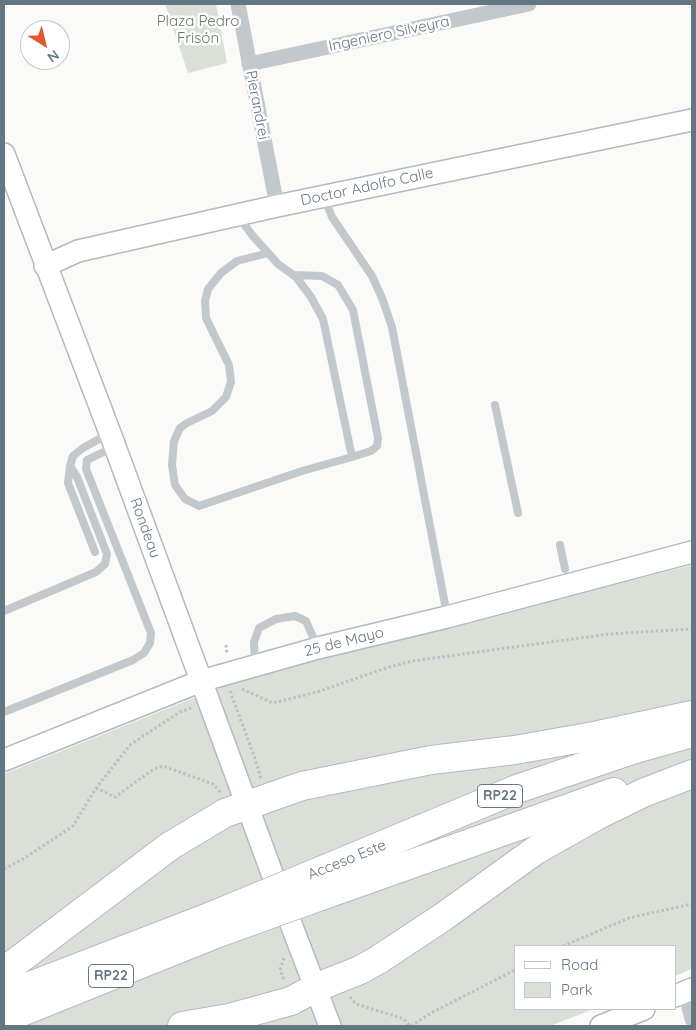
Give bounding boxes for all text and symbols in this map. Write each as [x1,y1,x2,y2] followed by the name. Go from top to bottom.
[157,12,239,47] park label: Plaza Pedro Frisón
[327,12,451,56] street label: Ingeniero Silveyra
[20,20,70,70] north arrow
[44,46,63,67] text: N
[241,69,273,141] street label: Pierandrei
[299,164,435,210] street label: Doctor Adolfo Calle
[126,495,164,561] street label: Rondeau
[302,623,386,661] street label: 25 de Mayo
[478,784,522,808] road number: RP22
[305,836,389,884] street label: Acceso Este
[514,945,676,1010] legend
[561,955,598,974] text: Road
[88,964,134,988] road number: RP22
[561,980,593,999] text: Park

